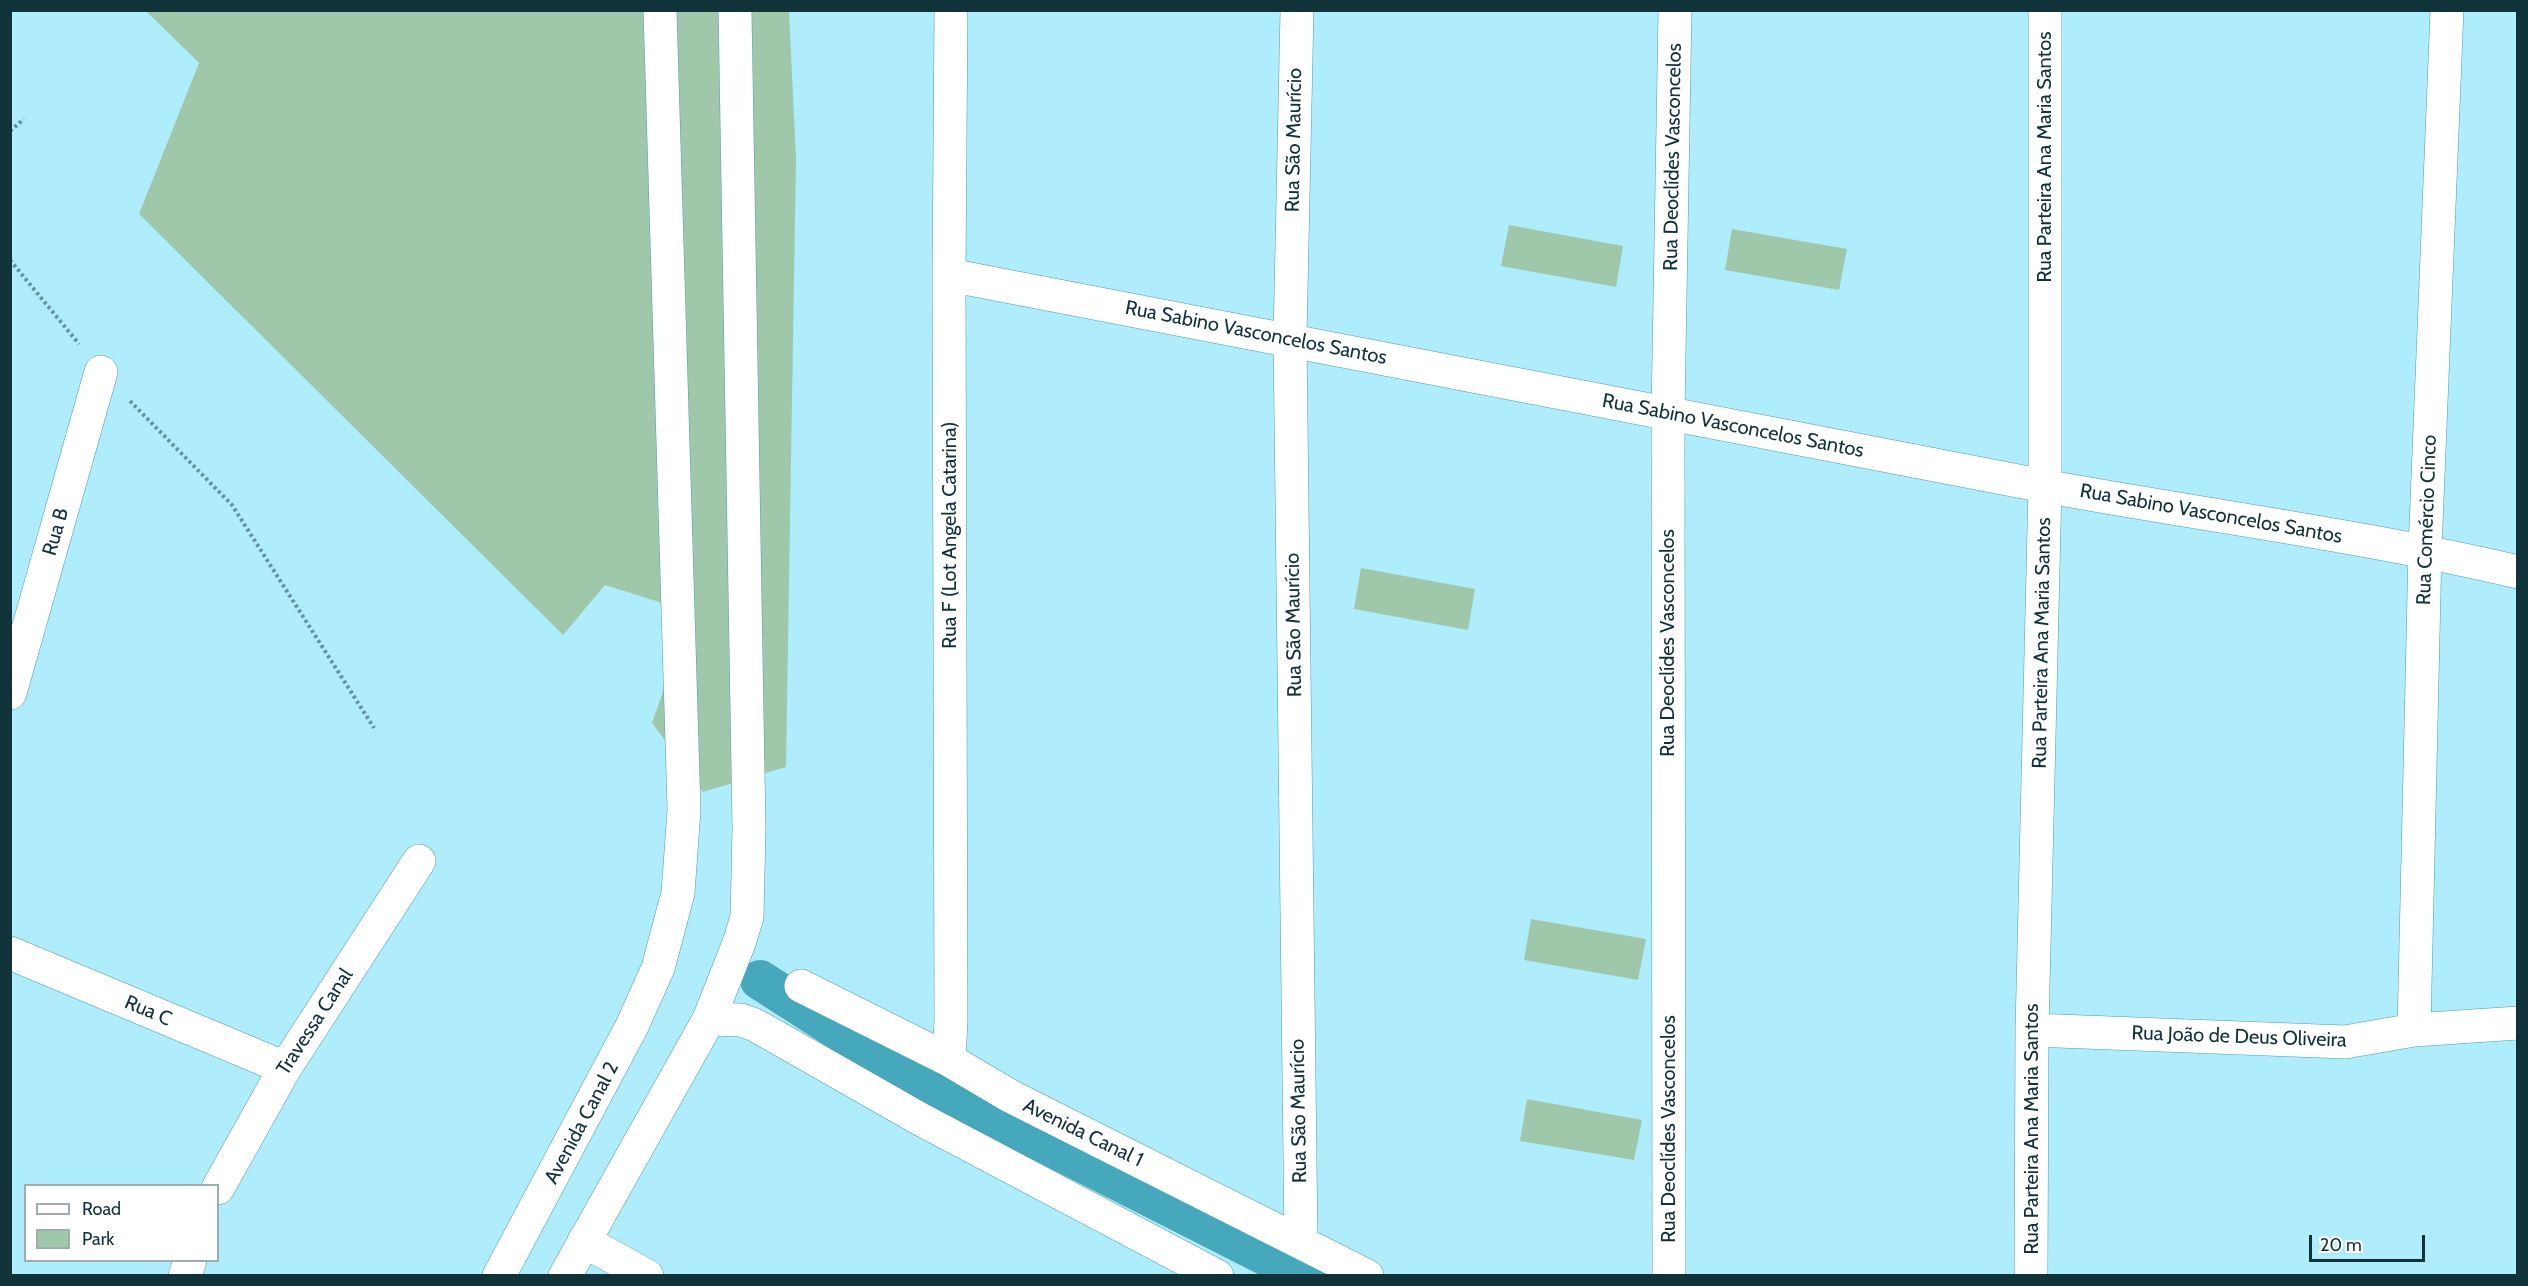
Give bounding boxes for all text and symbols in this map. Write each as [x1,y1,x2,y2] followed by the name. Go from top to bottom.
[2033,31,2057,283] street label: Rua Parteira Ana Maria Santos
[1659,43,1687,271] street label: Rua Deoclídes Vasconcelos
[1281,68,1307,212] street label: Rua São Maurício
[1123,296,1389,370] street label: Rua Sabino Vasconcelos Santos
[1600,389,1866,463] street label: Rua Sabino Vasconcelos Santos
[938,421,962,649] street label: Rua F (Lot Angela Catarina)
[2412,434,2442,606] street label: Rua Comércio Cinco
[2078,479,2344,549] street label: Rua Sabino Vasconcelos Santos
[38,505,74,559] street label: Rua B
[2028,517,2056,769] street label: Rua Parteira Ana Maria Santos
[1656,529,1680,757] street label: Rua Deoclídes Vasconcelos
[1281,553,1307,697] street label: Rua São Maurício
[272,964,358,1080] street label: Travessa Canal
[121,990,175,1032] street label: Rua C
[2020,1003,2044,1255] street label: Rua Parteira Ana Maria Santos
[1657,1015,1681,1243] street label: Rua Deoclídes Vasconcelos
[2131,1021,2347,1053] street label: Rua João de Deus Oliveira
[1286,1039,1312,1183] street label: Rua São Maurício
[540,1058,624,1188] street label: Avenida Canal 2
[1019,1094,1147,1172] street label: Avenida Canal 1
[24,1184,219,1262] legend
[82,1198,121,1220] text: Road
[2312,1223,2428,1261] scale bar
[82,1228,114,1250] text: Park
[2320,1234,2362,1256] text: 20 m

